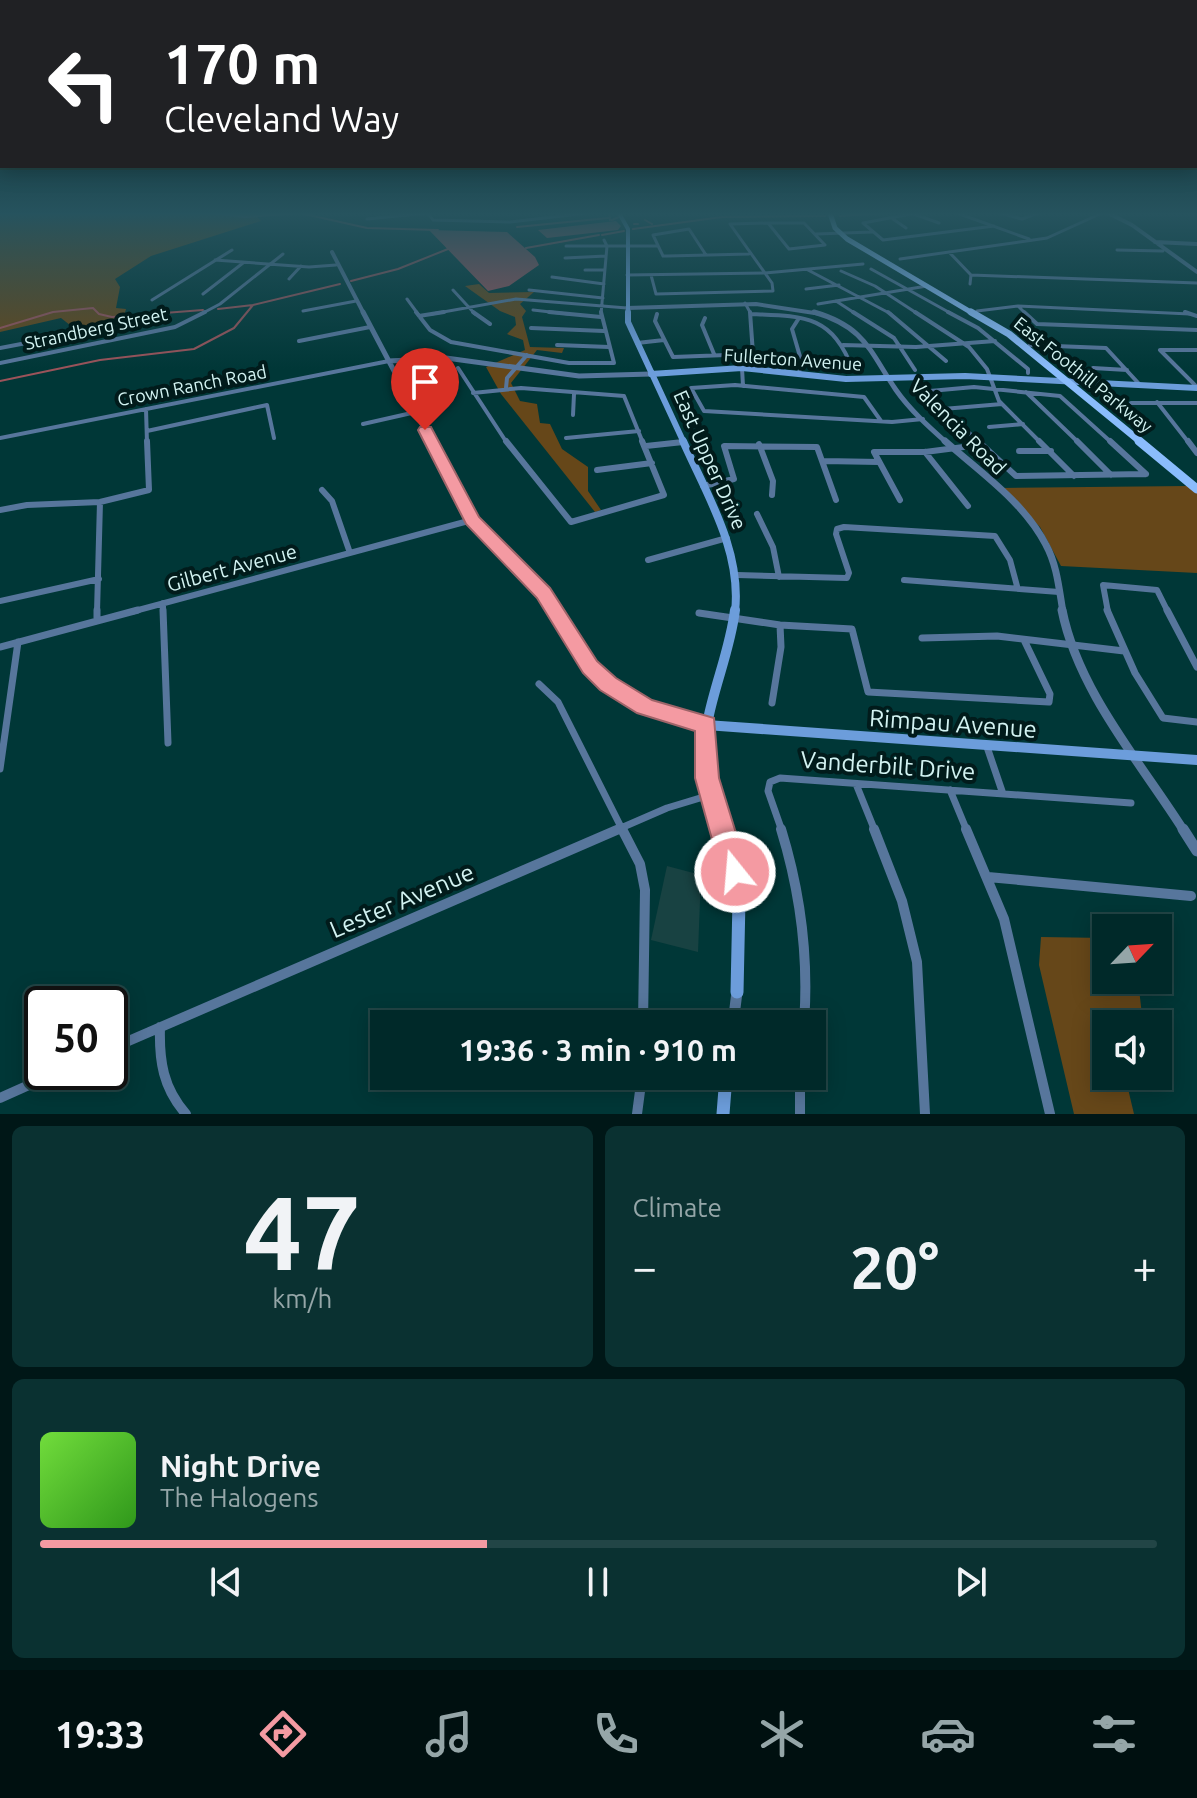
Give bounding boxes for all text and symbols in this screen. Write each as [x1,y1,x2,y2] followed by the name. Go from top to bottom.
[32,32,136,136] icon: left
[164,32,320,95] text: 170 m
[164,98,399,139] text: Cleveland Way
[23,303,169,353] street label: Strandberg Street
[1011,312,1157,436] street label: East Foothill Parkway
[723,344,863,374] street label: Fullerton Avenue
[391,348,459,430] pin
[403,360,447,404] icon: arrive
[115,361,268,409] street label: Crown Ranch Road
[906,374,1011,479] street label: Valencia Road
[669,387,751,533] street label: East Upper Drive
[164,539,299,596] street label: Gilbert Avenue
[868,704,1038,743] street label: Rimpau Avenue
[800,746,976,785] street label: Vanderbilt Drive
[693,830,777,914] position arrow
[326,858,478,943] street label: Lester Avenue
[1092,914,1172,994] north arrow
[1092,914,1172,1090] map controls
[24,986,128,1090] speed limit sign: 50
[1092,1010,1172,1090] button: sound
[459,1033,737,1067] text: 19:36 · 3 min · 910 m
[244,1173,361,1290] text: 47
[633,1193,722,1222] text: Climate
[850,1233,939,1300] text: 20°
[633,1242,657,1291] text: −
[1132,1242,1157,1291] text: +
[272,1284,332,1313] text: km/h
[160,1449,321,1483] text: Night Drive
[160,1483,319,1512] text: The Halogens
[204,1560,248,1604] icon: previous
[576,1560,620,1604] icon: pause
[949,1560,993,1604] icon: next
[255,1706,311,1762] icon: directions
[421,1706,477,1762] icon: music
[588,1706,644,1762] icon: phone
[754,1706,810,1762] icon: climate
[920,1706,976,1762] icon: car
[1086,1706,1142,1762] icon: filters
[55,1714,145,1755] text: 19:33

